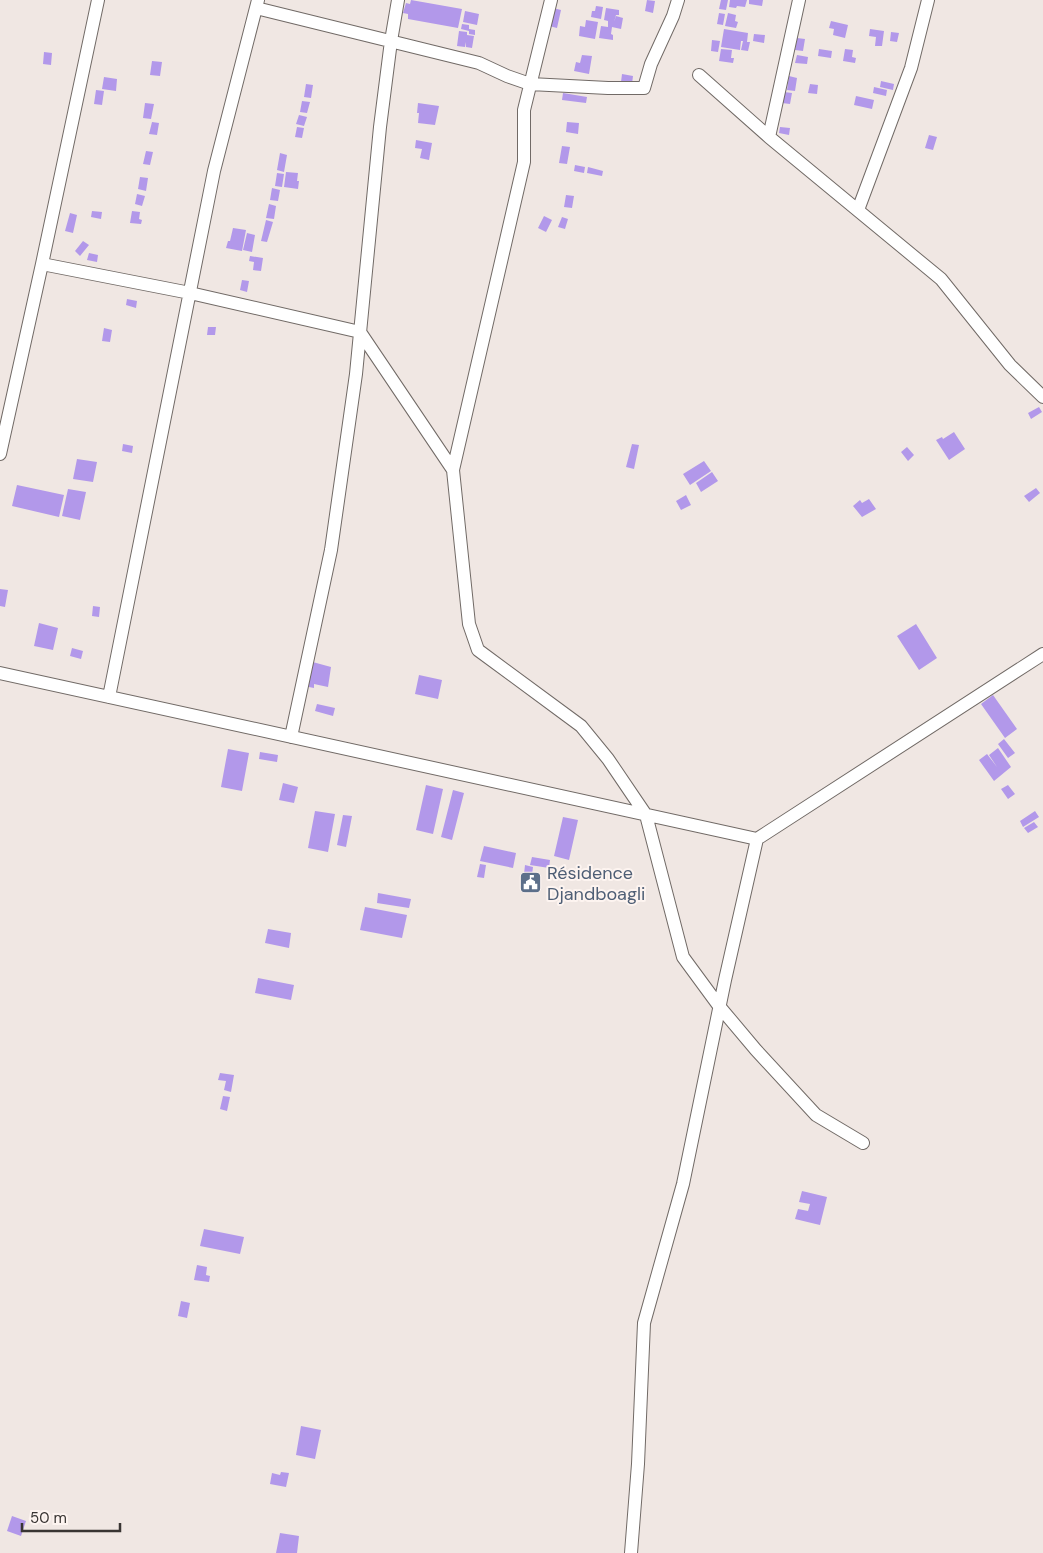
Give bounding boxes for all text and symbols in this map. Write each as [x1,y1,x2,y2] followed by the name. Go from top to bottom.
[547,861,645,906] place label: Résidence Djandboagli
[519,871,543,895] public building icon: Résidence Djandboagli
[22,1500,120,1532] scale bar
[30,1508,67,1528] text: 50 m

